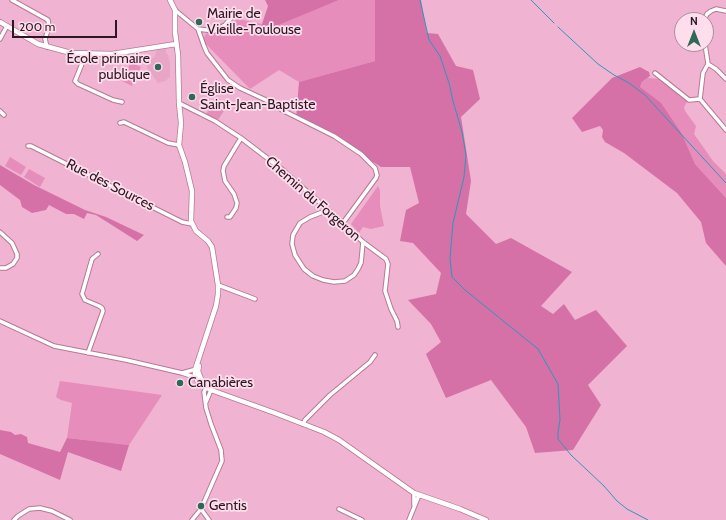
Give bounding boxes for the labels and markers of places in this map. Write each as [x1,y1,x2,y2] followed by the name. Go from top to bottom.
[207,6,301,38] place label: Mairie de Vieille-Toulouse
[194,17,204,27] marker: Mairie de Vieille-Toulouse
[66,51,150,84] place label: École primaire publique
[153,62,163,72] marker: École primaire publique
[200,81,315,114] place label: Église Saint-Jean-Baptiste
[187,92,197,102] marker: Église Saint-Jean-Baptiste
[188,375,253,391] place label: Canabières
[175,378,185,388] marker: Canabières
[209,498,247,514] place label: Gentis
[196,501,206,511] marker: Gentis

